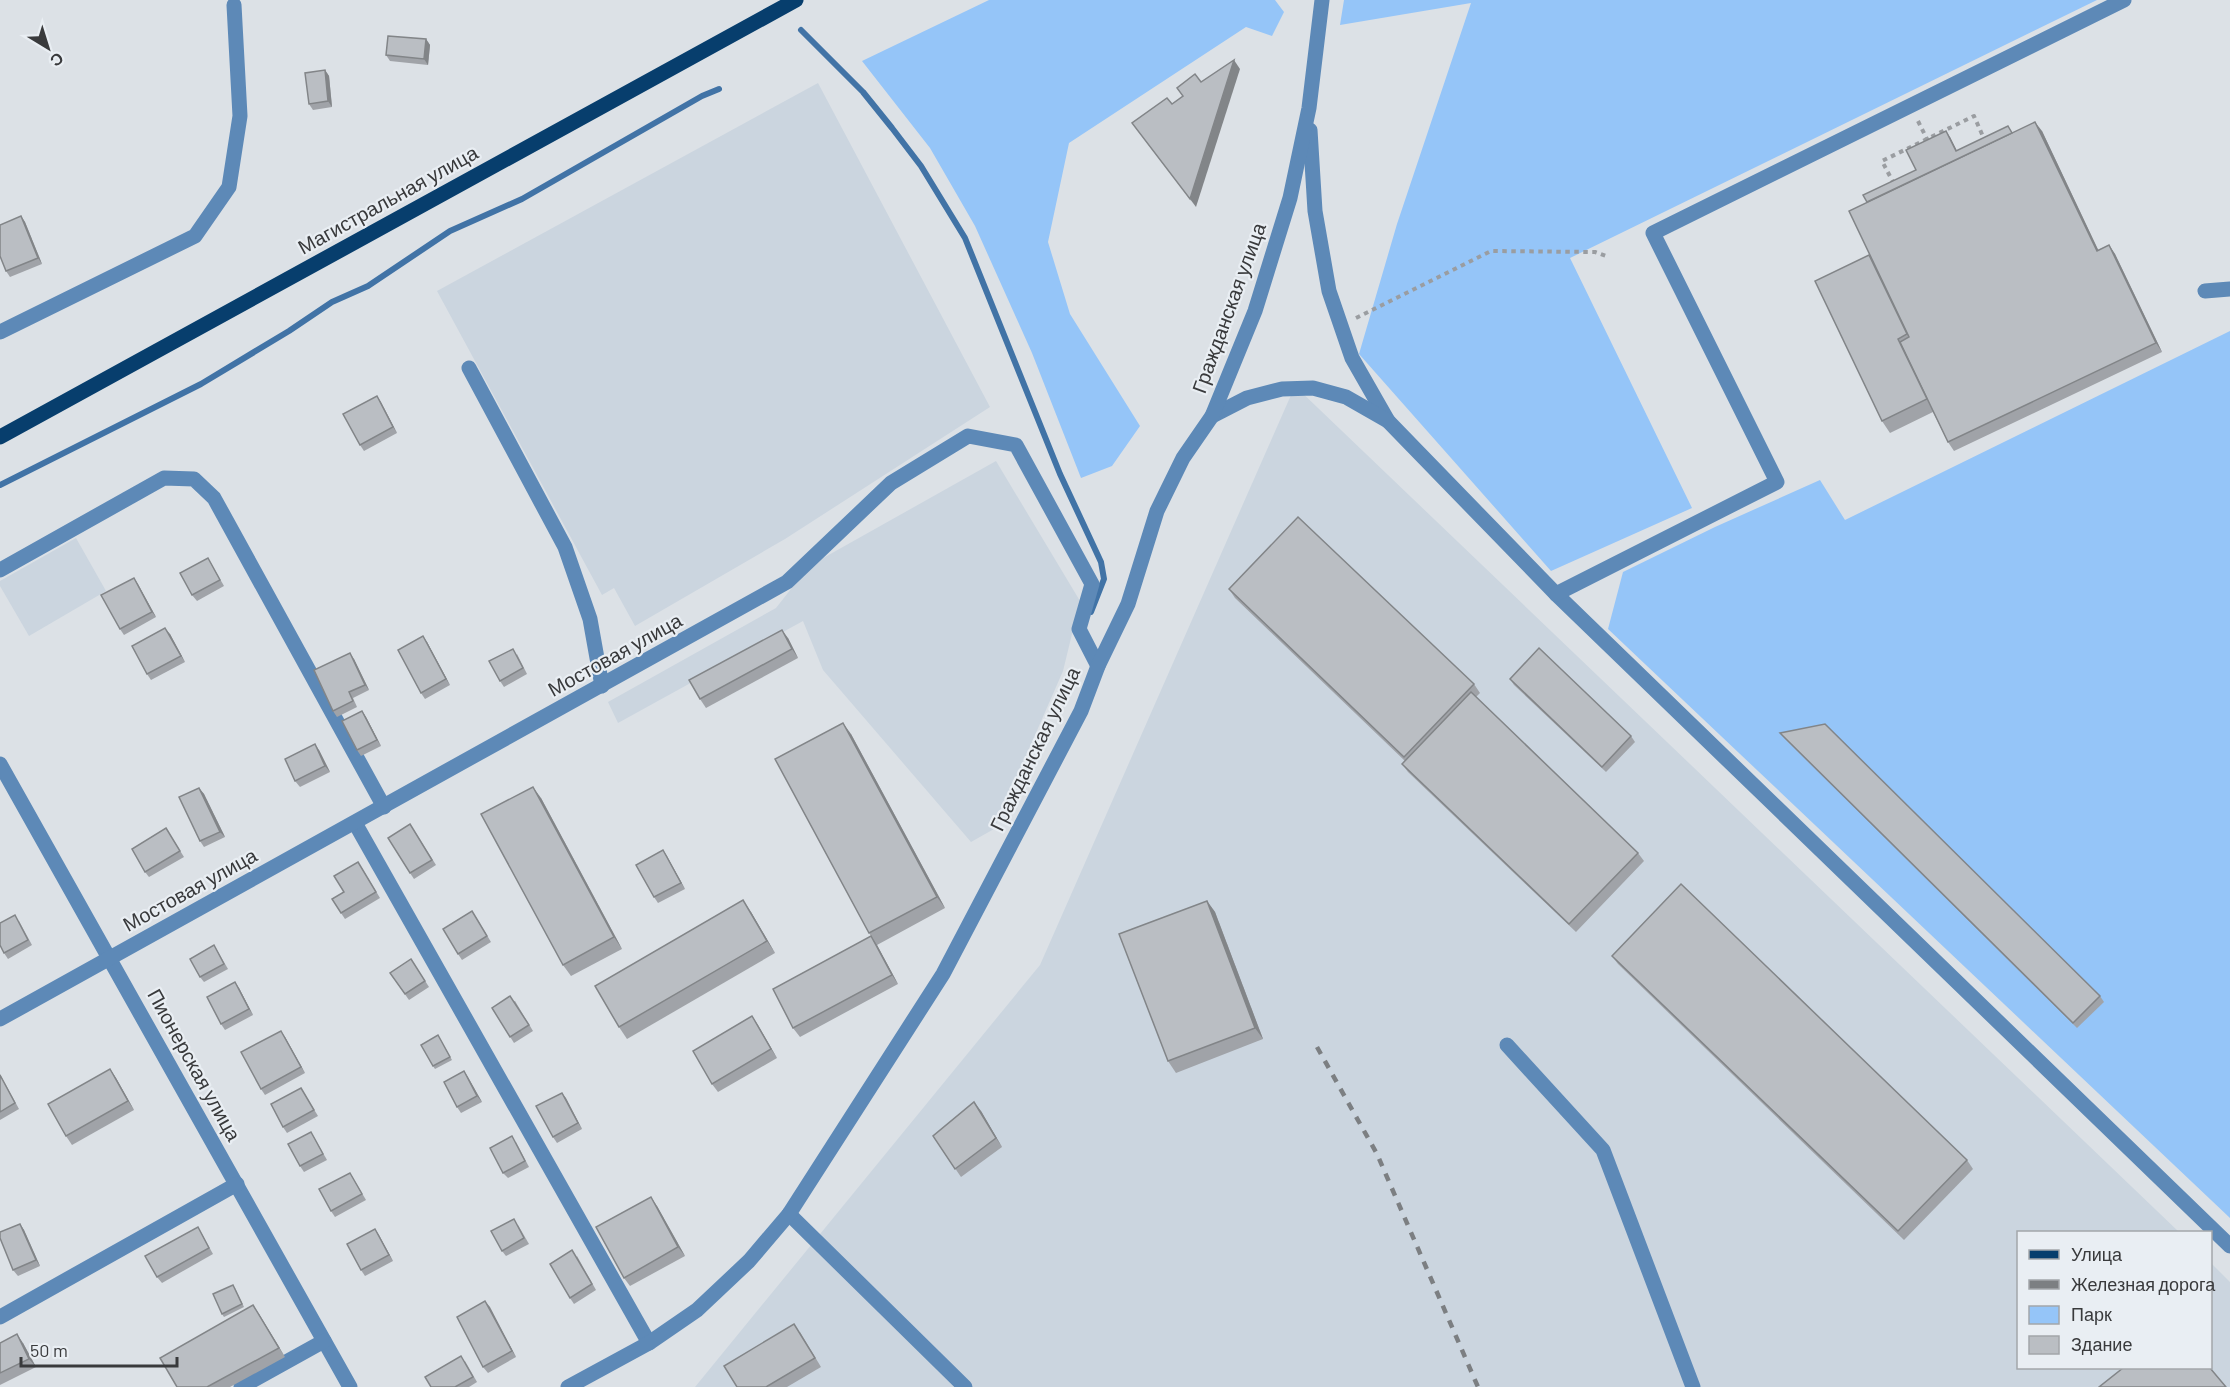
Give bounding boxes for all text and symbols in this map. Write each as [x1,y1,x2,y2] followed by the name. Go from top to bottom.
[18,18,78,78] north arrow
[47,49,68,72] text: С
[293,139,482,259] street label: Магистральная улица
[1186,218,1270,396] street label: Гражданская улица
[543,607,686,701] street label: Мостовая улица
[984,662,1085,834] street label: Гражданская улица
[118,842,261,936] street label: Мостовая улица
[143,984,247,1145] street label: Пионерская улица
[2017,1231,2212,1369] legend
[2071,1243,2123,1265] text: Улица
[2071,1273,2216,1295] text: Железная дорога
[2071,1303,2112,1325] text: Парк
[21,1330,177,1368] scale bar
[2071,1333,2132,1355] text: Здание
[30,1339,68,1361] text: 50 m

